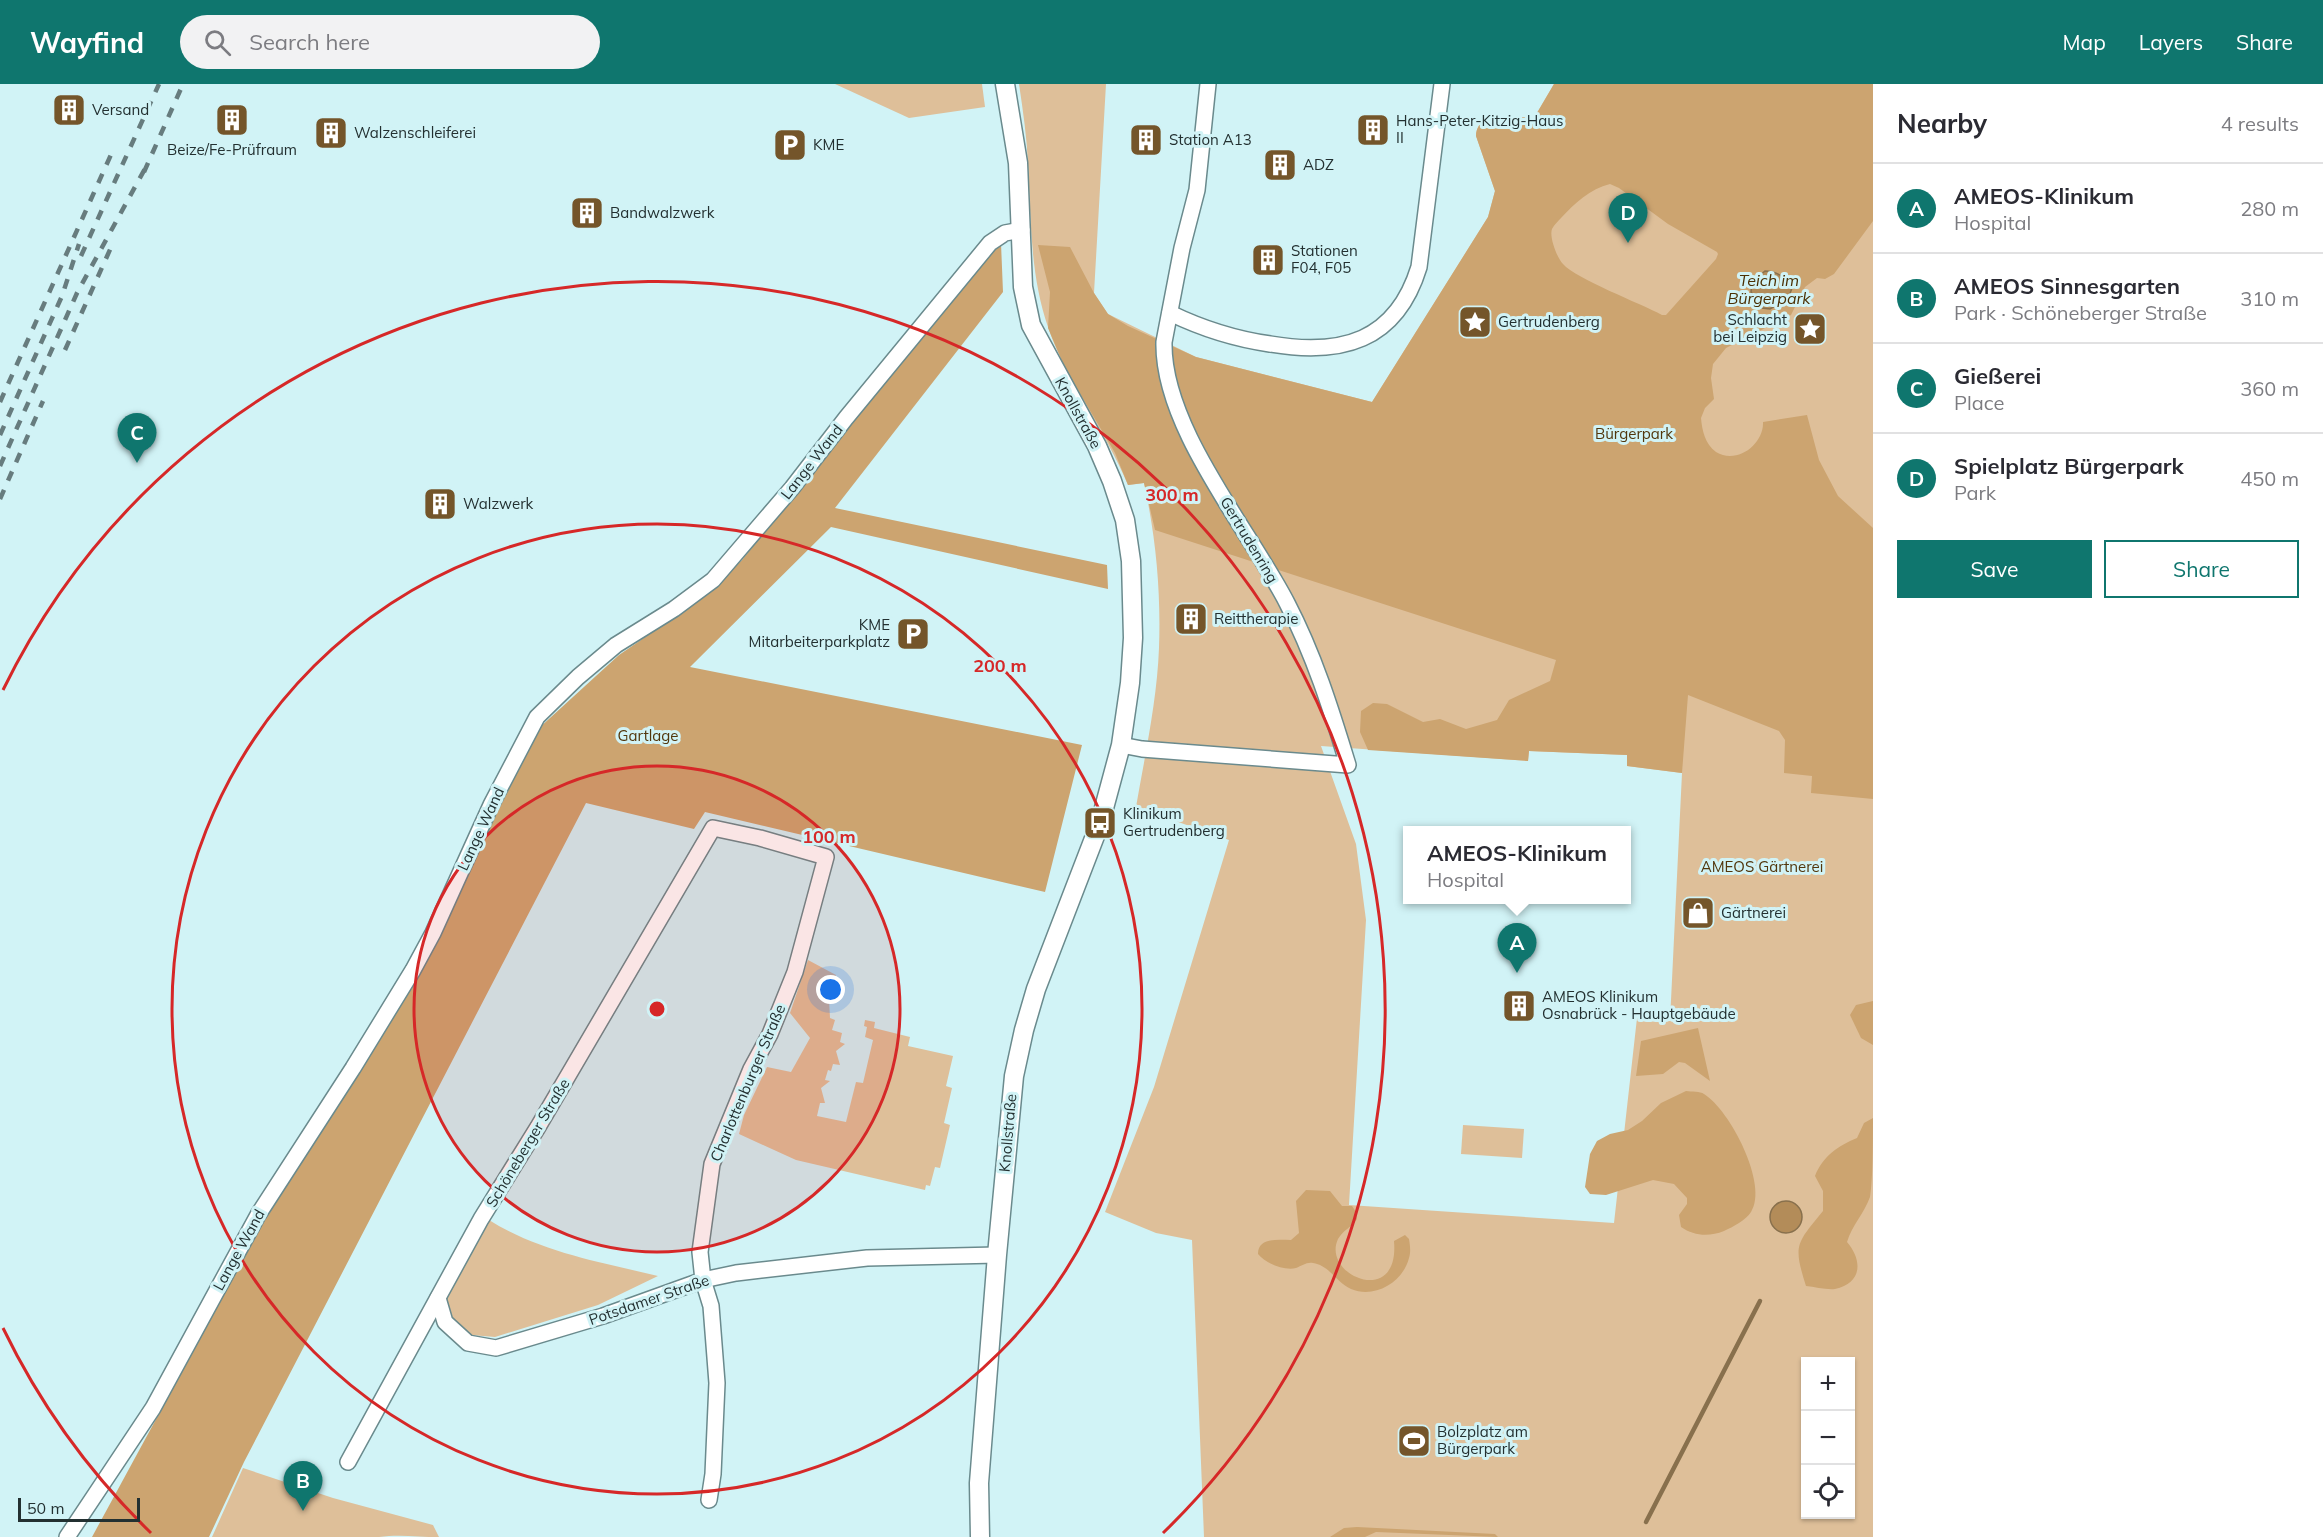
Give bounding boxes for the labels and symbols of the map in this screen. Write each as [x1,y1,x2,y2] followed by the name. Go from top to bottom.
[51,92,87,128] building icon: Versand
[92,100,149,119] place label: Versand
[214,102,250,138] building icon: Beize/Fe-Prüfraum
[1396,111,1563,147] place label: Hans-Peter-Kitzig-Haus II
[1355,112,1391,148] building icon: Hans-Peter-Kitzig-Haus II
[313,115,349,151] building icon: Walzenschleiferei
[1128,122,1164,158] building icon: Station A13
[354,123,476,142] place label: Walzenschleiferei
[772,127,808,163] parking icon: KME
[1169,130,1252,149] place label: Station A13
[813,135,844,154] place label: KME
[167,140,297,159] place label: Beize/Fe-Prüfraum
[1262,147,1298,183] building icon: ADZ
[1303,155,1334,174] place label: ADZ
[1608,194,1648,243] pin: D
[569,195,605,231] building icon: Bandwalzwerk
[610,203,715,222] place label: Bandwalzwerk
[1291,241,1358,277] place label: Stationen F04, F05
[1250,242,1286,278] building icon: Stationen F04, F05
[1727,270,1811,308] water label: Teich im Bürgerpark
[1457,304,1493,340] place icon: Gertrudenberg
[1713,310,1787,346] place label: Schlacht bei Leipzig
[1792,311,1828,347] place icon: Schlacht bei Leipzig
[1498,312,1600,331] place label: Gertrudenberg
[1051,374,1106,452] street label: Knollstraße
[118,414,156,463] pin: C
[777,420,847,503] street label: Lange Wand
[1595,424,1673,443] park label: Bürgerpark
[1145,483,1199,506] text: 300 m
[422,486,458,522] building icon: Walzwerk
[1216,493,1283,586] street label: Gertrudenring
[463,494,534,513] place label: Walzwerk
[1173,601,1209,637] building icon: Reittherapie
[1214,609,1298,628] place label: Reittherapie
[749,615,890,651] place label: KME Mitarbeiterparkplatz
[895,616,931,652] parking icon: KME Mitarbeiterparkplatz
[973,654,1027,677] text: 200 m
[618,726,678,745] park label: Gartlage
[453,784,508,873] street label: Lange Wand
[1123,804,1225,840] place label: Klinikum Gertrudenberg
[1082,805,1118,841] bus stop icon: Klinikum Gertrudenberg
[802,825,856,848] text: 100 m
[1701,857,1823,876] park label: AMEOS Gärtnerei
[1680,895,1716,931] shop icon: Gärtnerei
[1721,903,1786,922] place label: Gärtnerei
[1498,924,1537,973] pin: A
[816,975,845,1004] your location
[1542,987,1736,1023] place label: AMEOS Klinikum Osnabrück - Hauptgebäude
[1501,988,1537,1024] building icon: AMEOS Klinikum Osnabrück - Hauptgebäude
[647,999,667,1019] centre of rings
[706,1001,789,1164] street label: Charlottenburger Straße
[482,1075,574,1211] street label: Schöneberger Straße
[995,1093,1020,1173] street label: Knollstraße
[209,1206,269,1294] street label: Lange Wand
[586,1270,711,1329] street label: Potsdamer Straße
[1437,1422,1528,1458] place label: Bolzplatz am Bürgerpark
[1396,1423,1432,1459] sports icon: Bolzplatz am Bürgerpark
[284,1462,322,1511] pin: B
[18,1495,140,1522] scale bar

